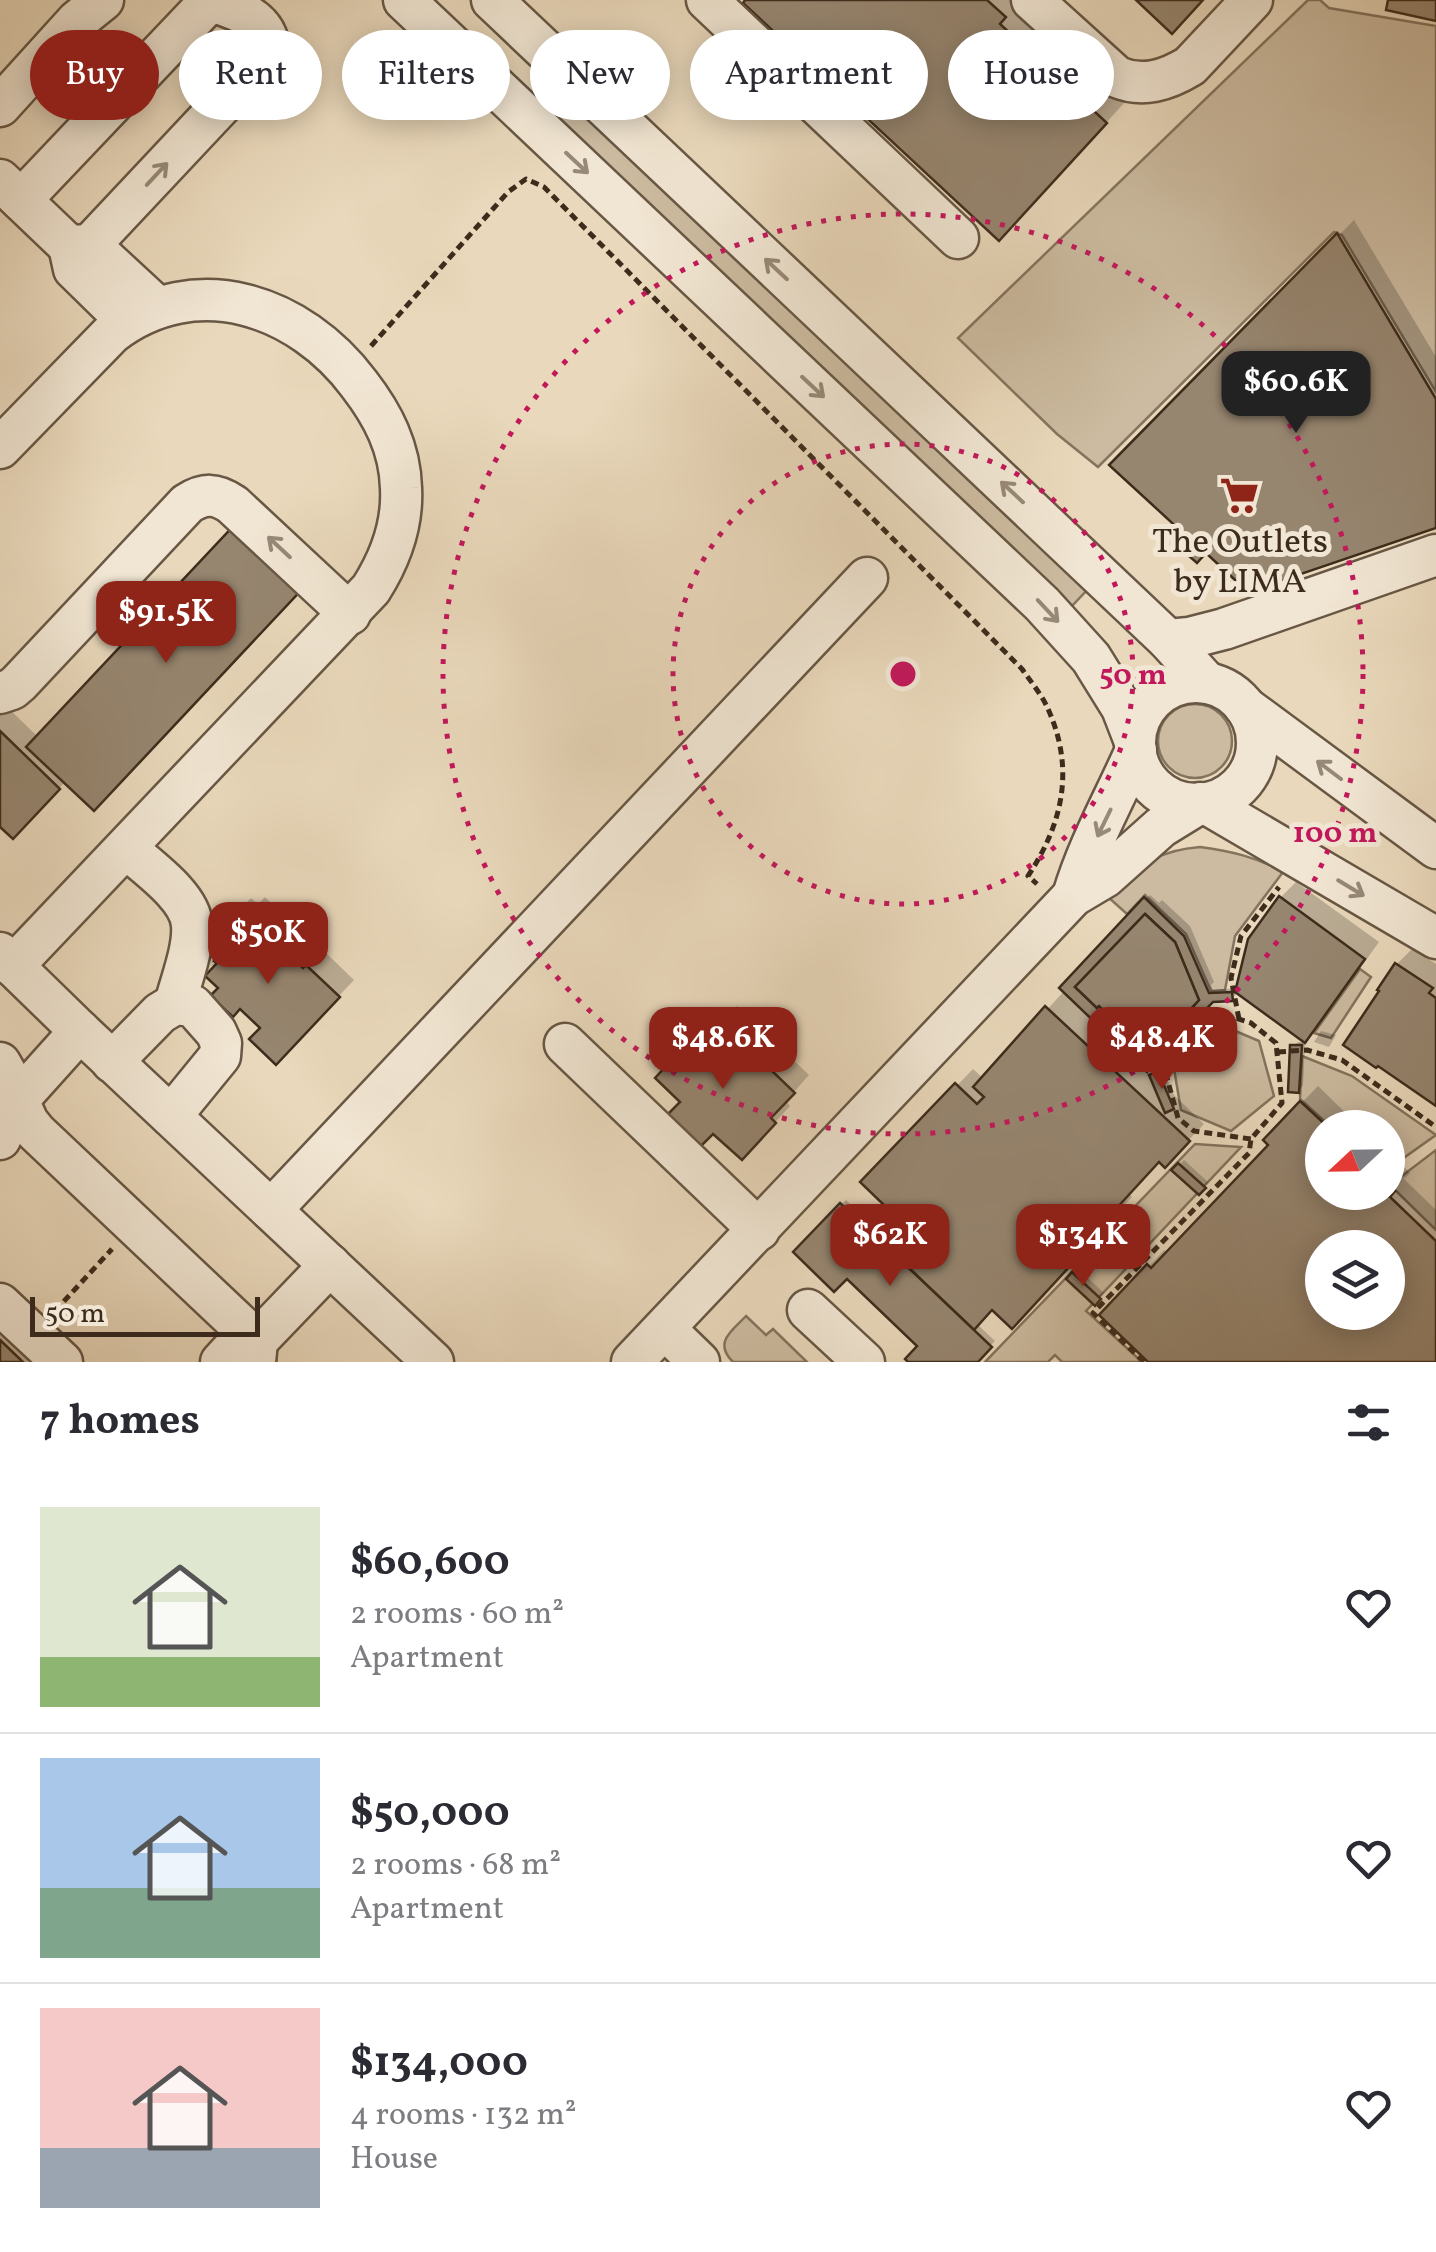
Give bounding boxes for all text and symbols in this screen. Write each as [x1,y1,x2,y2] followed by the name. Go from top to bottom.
[30,30,159,120] chip: Buy
[179,30,322,120] chip: Rent
[342,30,510,120] chip: Filters
[530,30,670,120] chip: New
[690,30,928,120] chip: Apartment
[948,30,1114,120] chip: House
[564,151,588,175] one-way arrow
[145,162,168,187] one-way arrow
[764,258,789,281] one-way arrow
[1215,351,1377,436] pin: $60.6K
[1244,361,1348,405] text: $60.6K
[800,375,824,399] one-way arrow
[1219,475,1261,517] supermarket icon: The Outlets by LIMA
[1000,481,1025,504] one-way arrow
[1152,519,1328,607] place label: The Outlets by LIMA
[266,536,292,560] one-way arrow
[85,581,247,666] pin: $91.5K
[118,591,214,635] text: $91.5K
[1036,598,1059,623] one-way arrow
[1099,655,1167,697] text: 50 m
[885,656,921,692] centre of rings
[1316,760,1343,781] one-way arrow
[1093,807,1112,837] one-way arrow
[1293,813,1377,855] text: 100 m
[1336,878,1365,898] one-way arrow
[209,902,327,987] pin: $50K
[230,912,306,956] text: $50K
[642,1007,804,1092] pin: $48.6K
[1081,1007,1243,1092] pin: $48.4K
[671,1017,775,1061] text: $48.6K
[1109,1017,1215,1061] text: $48.4K
[1305,1110,1405,1210] north arrow
[1305,1110,1405,1330] map controls
[831,1204,949,1289] pin: $62K
[1013,1204,1153,1289] pin: $134K
[852,1214,928,1258] text: $62K
[1038,1214,1128,1258] text: $134K
[1305,1230,1405,1330] button: layers
[30,1292,260,1336] scale bar
[45,1295,105,1334] text: 50 m
[40,1393,200,1452] text: 7 homes
[1341,1395,1396,1450] icon: filters
[350,1534,510,1593] text: $60,600
[120,1547,240,1667] icon: home
[1341,1580,1396,1635] icon: heart
[350,1593,564,1637] text: 2 rooms · 60 m²
[350,1637,504,1681] text: Apartment
[350,1785,510,1844] text: $50,000
[120,1798,240,1918] icon: home
[1341,1831,1396,1886] icon: heart
[350,1844,561,1888] text: 2 rooms · 68 m²
[350,1888,504,1932] text: Apartment
[350,2035,528,2094] text: $134,000
[120,2048,240,2168] icon: home
[1341,2081,1396,2136] icon: heart
[350,2094,577,2138] text: 4 rooms · 132 m²
[350,2138,438,2182] text: House

